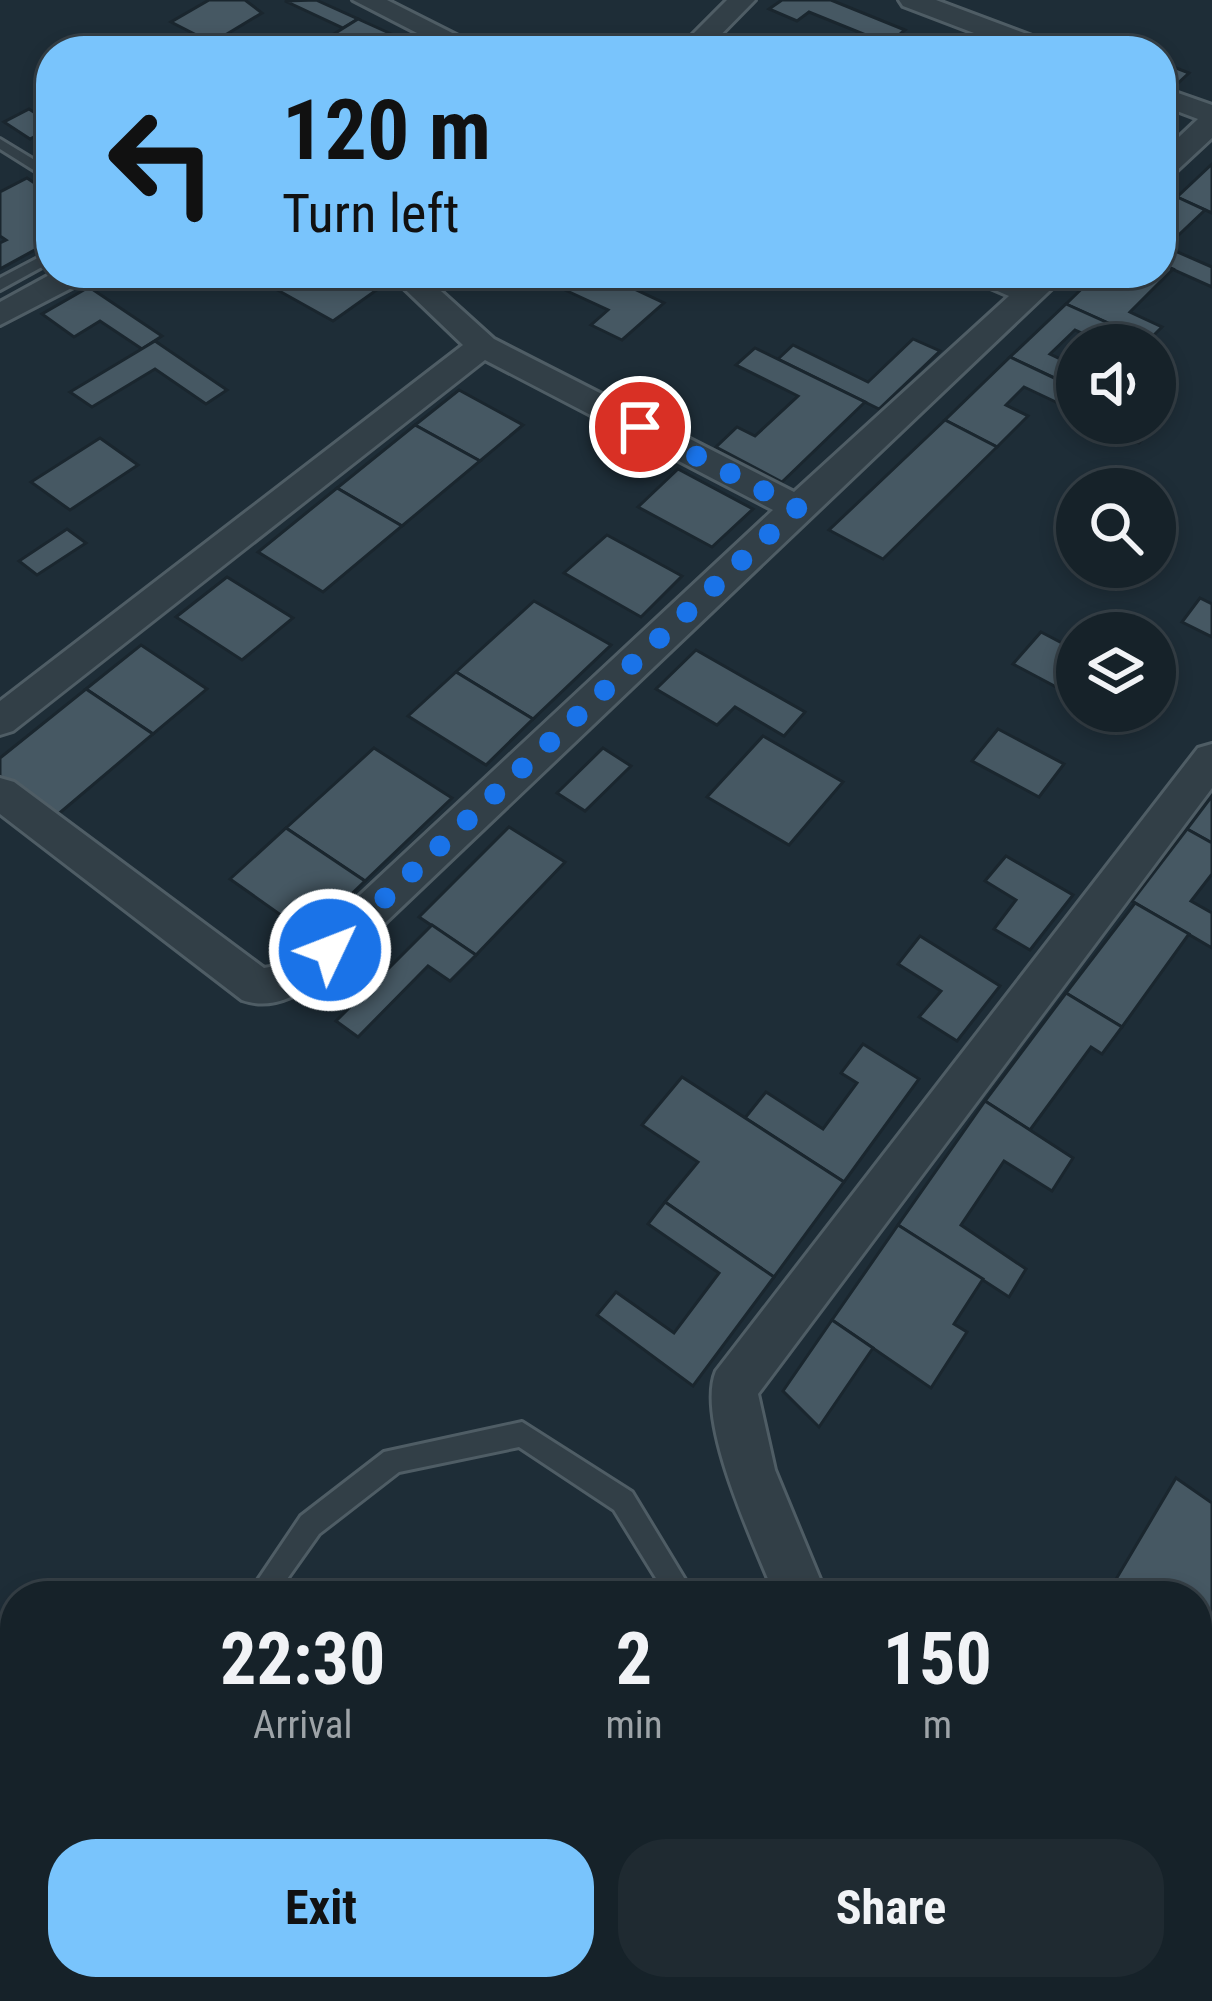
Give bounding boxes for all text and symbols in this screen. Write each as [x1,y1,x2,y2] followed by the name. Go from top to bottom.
[282,81,491,180] text: 120 m
[84,84,240,240] icon: left
[282,182,459,245] text: Turn left
[1056,324,1176,732] map controls
[1056,324,1176,444] button: sound
[589,376,691,478] pin
[607,394,673,460] icon: arrive
[1056,468,1176,588] button: search
[1056,612,1176,732] button: layers
[267,887,393,1013] position arrow
[220,1617,385,1702] text: 22:30
[616,1617,652,1702] text: 2
[883,1617,992,1702] text: 150
[253,1702,352,1748] text: Arrival
[605,1702,663,1748] text: min
[923,1702,952,1748] text: m
[48,1839,594,1977] button: Exit
[618,1839,1164,1977] button: Share

